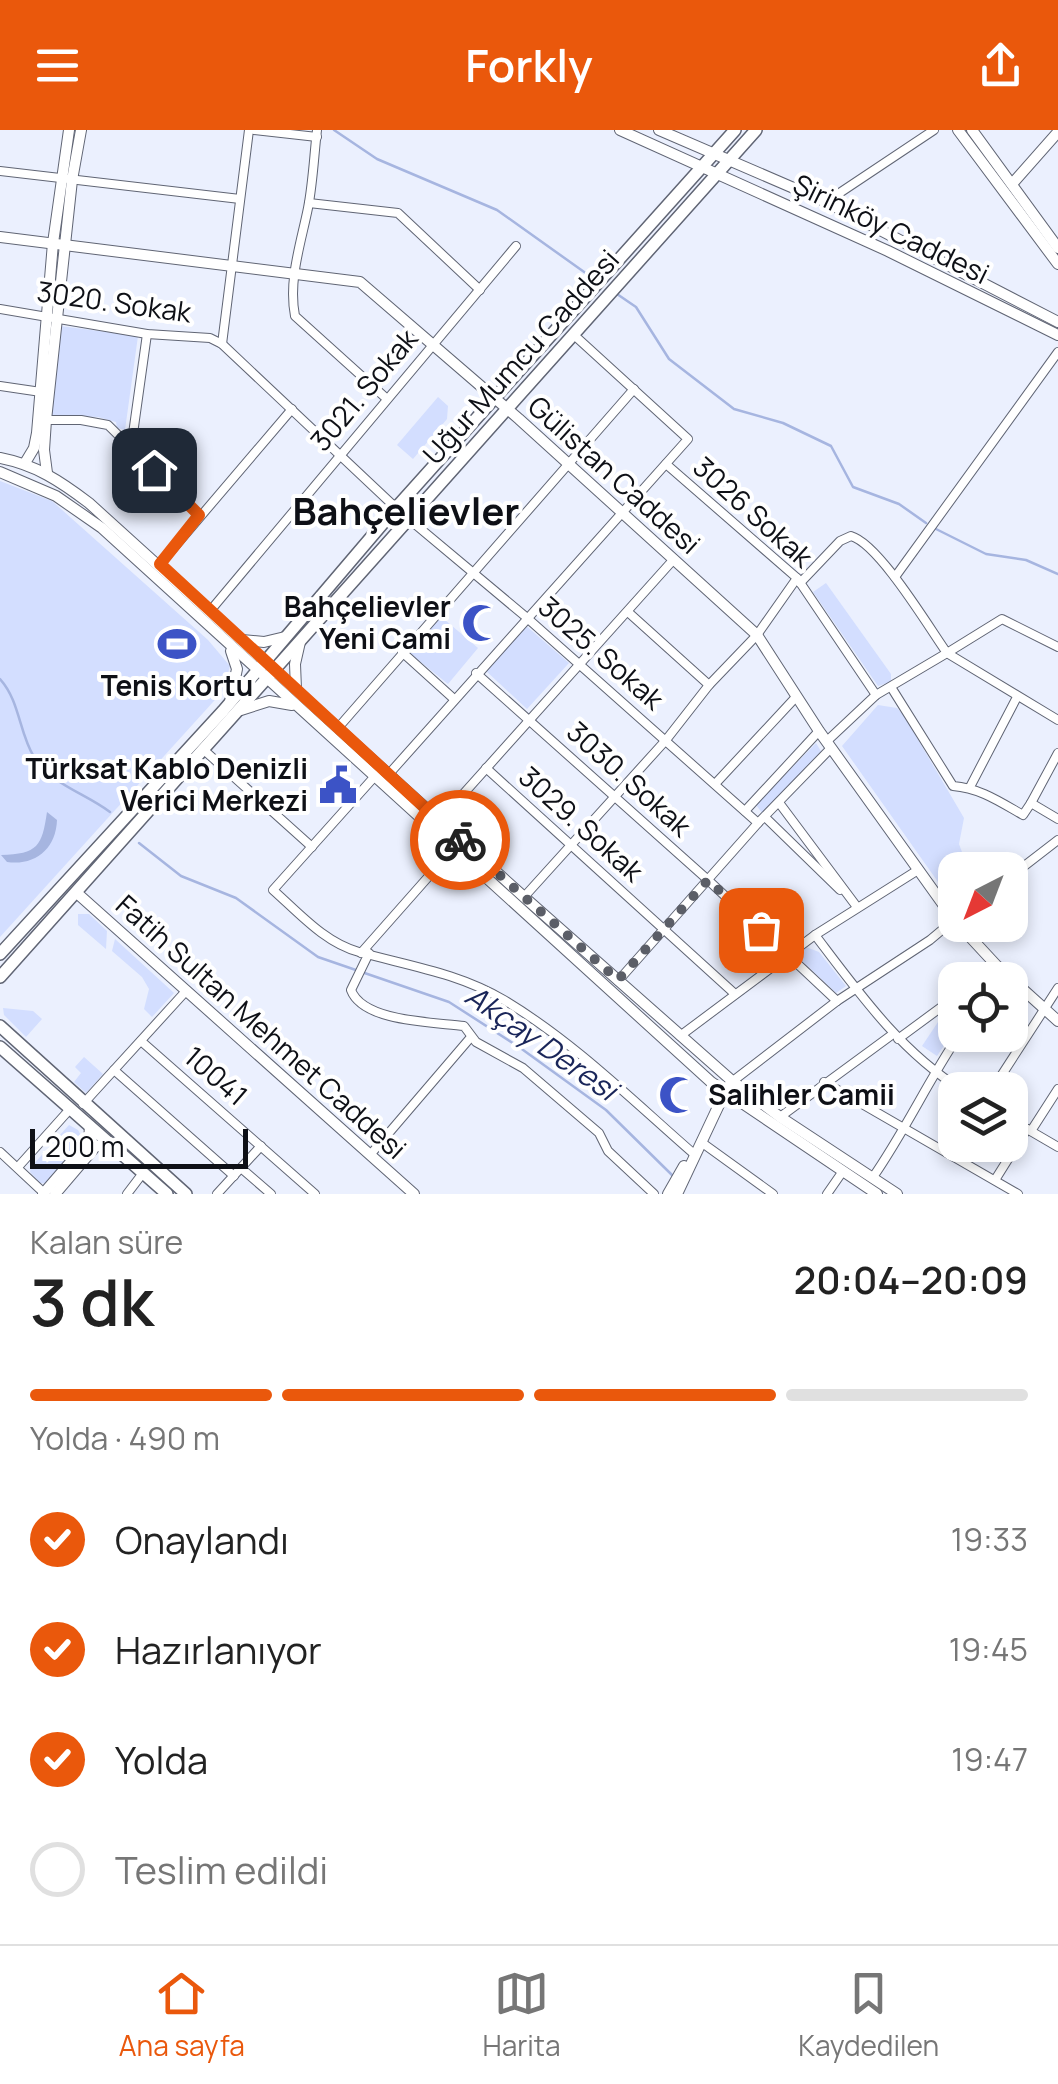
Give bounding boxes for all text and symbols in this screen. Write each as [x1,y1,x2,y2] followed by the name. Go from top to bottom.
[465,34,593,96] text: Forkly
[30,38,85,93] icon: menu
[973,38,1028,93] icon: share
[787,164,996,292] street label: Şirinköy Caddesi
[414,241,627,472] street label: Uğur Mumcu Caddesi
[35,271,195,331] street label: 3020. Sokak
[301,320,426,458] street label: 3021. Sokak
[520,387,709,562] street label: Gülistan Caddesi
[112,428,197,513] pin
[127,443,182,498] icon: home
[686,447,822,576] street label: 3026 Sokak
[293,484,519,536] district label: Bahçelievler
[284,587,451,657] place label: Bahçelievler Yeni Cami
[531,587,673,718] street label: 3025. Sokak
[460,602,502,644] mosque icon: Bahçelievler Yeni Cami
[156,623,198,665] sports icon: Tenis Kortu
[101,666,253,704] place label: Tenis Kortu
[559,712,701,845] street label: 3030. Sokak
[26,749,308,819] place label: Türksat Kablo Denizli Verici Merkezi
[511,757,653,890] street label: 3029. Sokak
[317,764,359,806] public building icon: Türksat Kablo Denizli Verici Merkezi
[410,790,510,890] courier
[433,813,488,868] icon: bike
[938,852,1028,942] north arrow
[938,852,1028,1162] map controls
[108,886,415,1167] street label: Fatih Sultan Mehmet Caddesi
[719,888,804,973] pin
[734,903,789,958] icon: bag
[938,962,1028,1052] button: locate
[458,974,629,1111] water label: Akçay Deresi
[177,1037,256,1113] street label: 10041
[938,1072,1028,1162] button: layers
[657,1074,699,1116] mosque icon: Salihler Camii
[708,1075,895,1113] place label: Salihler Camii
[30,1124,248,1168] scale bar
[45,1127,124,1165] text: 200 m
[30,1220,183,1264] text: Kalan süre
[794,1253,1028,1305] text: 20:04–20:09
[30,1257,154,1346] text: 3 dk
[30,1416,220,1460] text: Yolda · 490 m
[30,1512,85,1567] icon: check
[115,1513,289,1565] text: Onaylandı
[951,1517,1028,1561] text: 19:33
[30,1622,85,1677] icon: check
[115,1623,322,1675] text: Hazırlanıyor
[949,1627,1028,1671] text: 19:45
[30,1732,85,1787] icon: check
[115,1733,208,1785] text: Yolda
[951,1737,1028,1781] text: 19:47
[115,1843,328,1895] text: Teslim edildi
[119,1966,245,2064] tab: Ana sayfa
[482,1966,561,2064] tab: Harita
[798,1966,939,2064] tab: Kaydedilen

